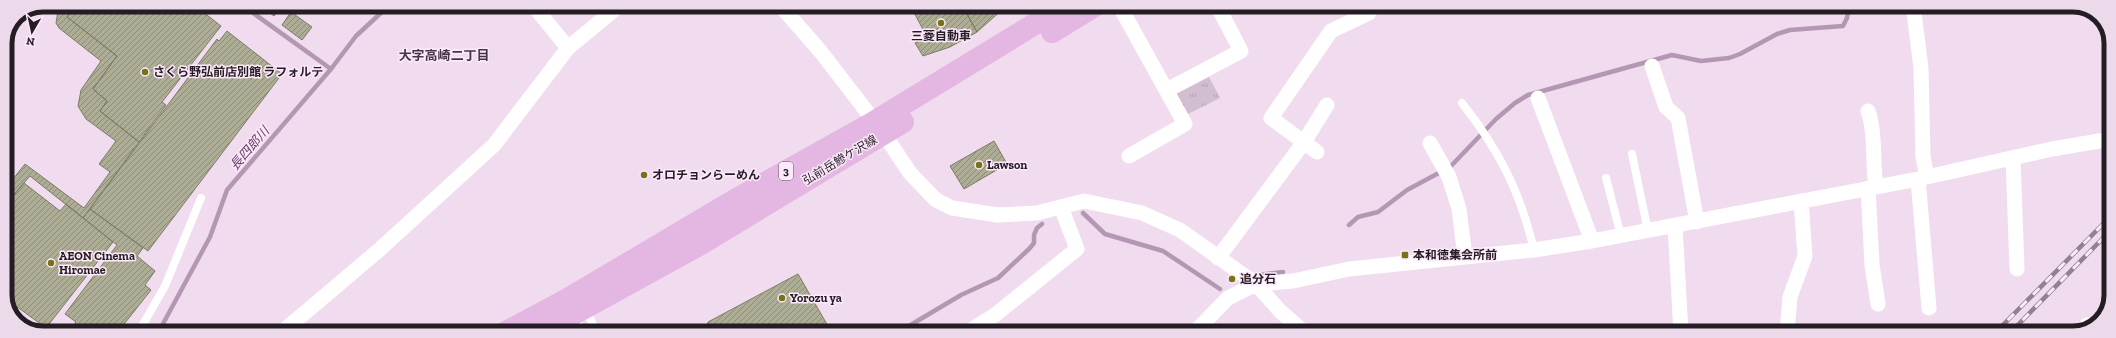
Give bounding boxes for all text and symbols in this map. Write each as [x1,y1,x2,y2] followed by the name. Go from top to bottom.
[12,12,52,52] north arrow
[936,18,946,28] marker: 三菱自動車
[911,29,971,43] place label: 三菱自動車
[25,34,36,48] text: N
[398,48,490,63] district label: 大字高崎二丁目
[153,65,323,79] place label: さくら野弘前店別館 ラフォルテ
[140,67,150,77] marker: さくら野弘前店別館 ラフォルテ
[227,122,273,173] water label: 長四郎川
[800,132,880,188] street label: 弘前岳鰺ケ沢線
[987,158,1027,172] place label: Lawson
[974,160,984,170] marker: Lawson
[779,162,793,180] road number: 3
[652,168,760,182] place label: オロチョンらーめん
[639,170,649,180] marker: オロチョンらーめん
[1413,248,1497,262] place label: 本和徳集会所前
[59,249,135,277] place label: AEON Cinema Hiromae
[1400,250,1410,260] marker: 本和徳集会所前
[46,258,56,268] marker: AEON Cinema Hiromae
[1240,272,1276,286] place label: 追分石
[1227,274,1237,284] marker: 追分石
[790,291,842,305] place label: Yorozu ya
[777,293,787,303] marker: Yorozu ya

